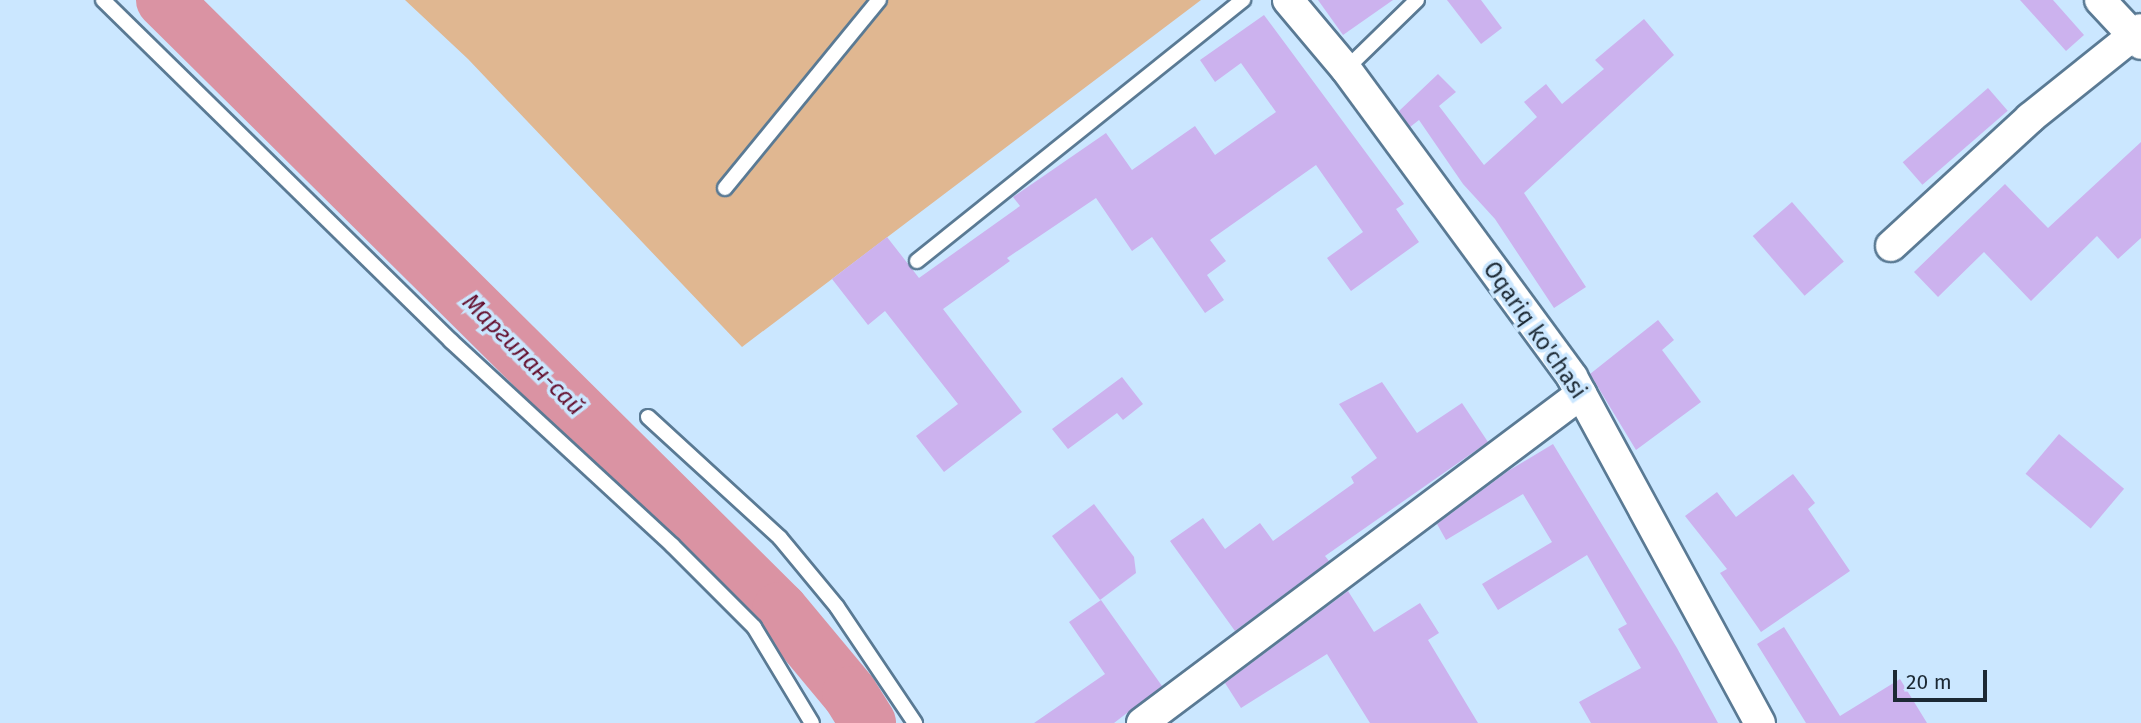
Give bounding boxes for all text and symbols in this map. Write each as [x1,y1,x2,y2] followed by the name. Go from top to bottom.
[1478,256,1592,404] street label: Oqariq ko'chasi
[456,288,590,422] water label: Маргилан-сай
[1896,656,1990,700] scale bar
[1906,669,1952,695] text: 20 m

